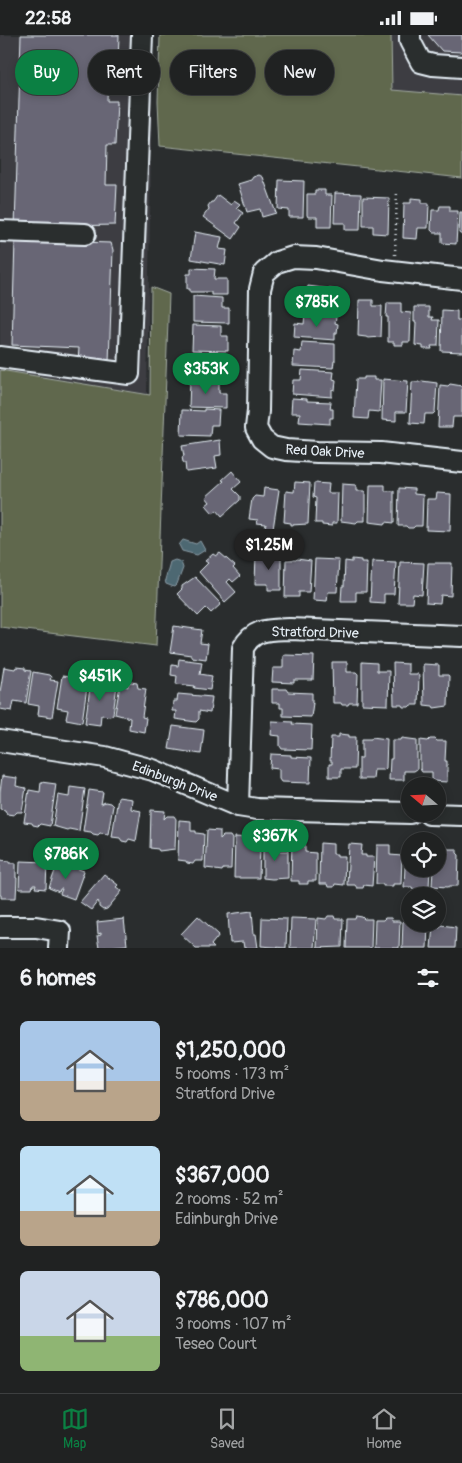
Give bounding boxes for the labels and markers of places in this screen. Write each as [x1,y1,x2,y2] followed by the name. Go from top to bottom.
[282,285,352,328] pin: $785K
[171,353,241,395] pin: $353K
[228,529,310,571] pin: $1.25M
[65,659,135,702] pin: $451K
[240,819,310,862] pin: $367K
[31,837,101,880] pin: $786K

